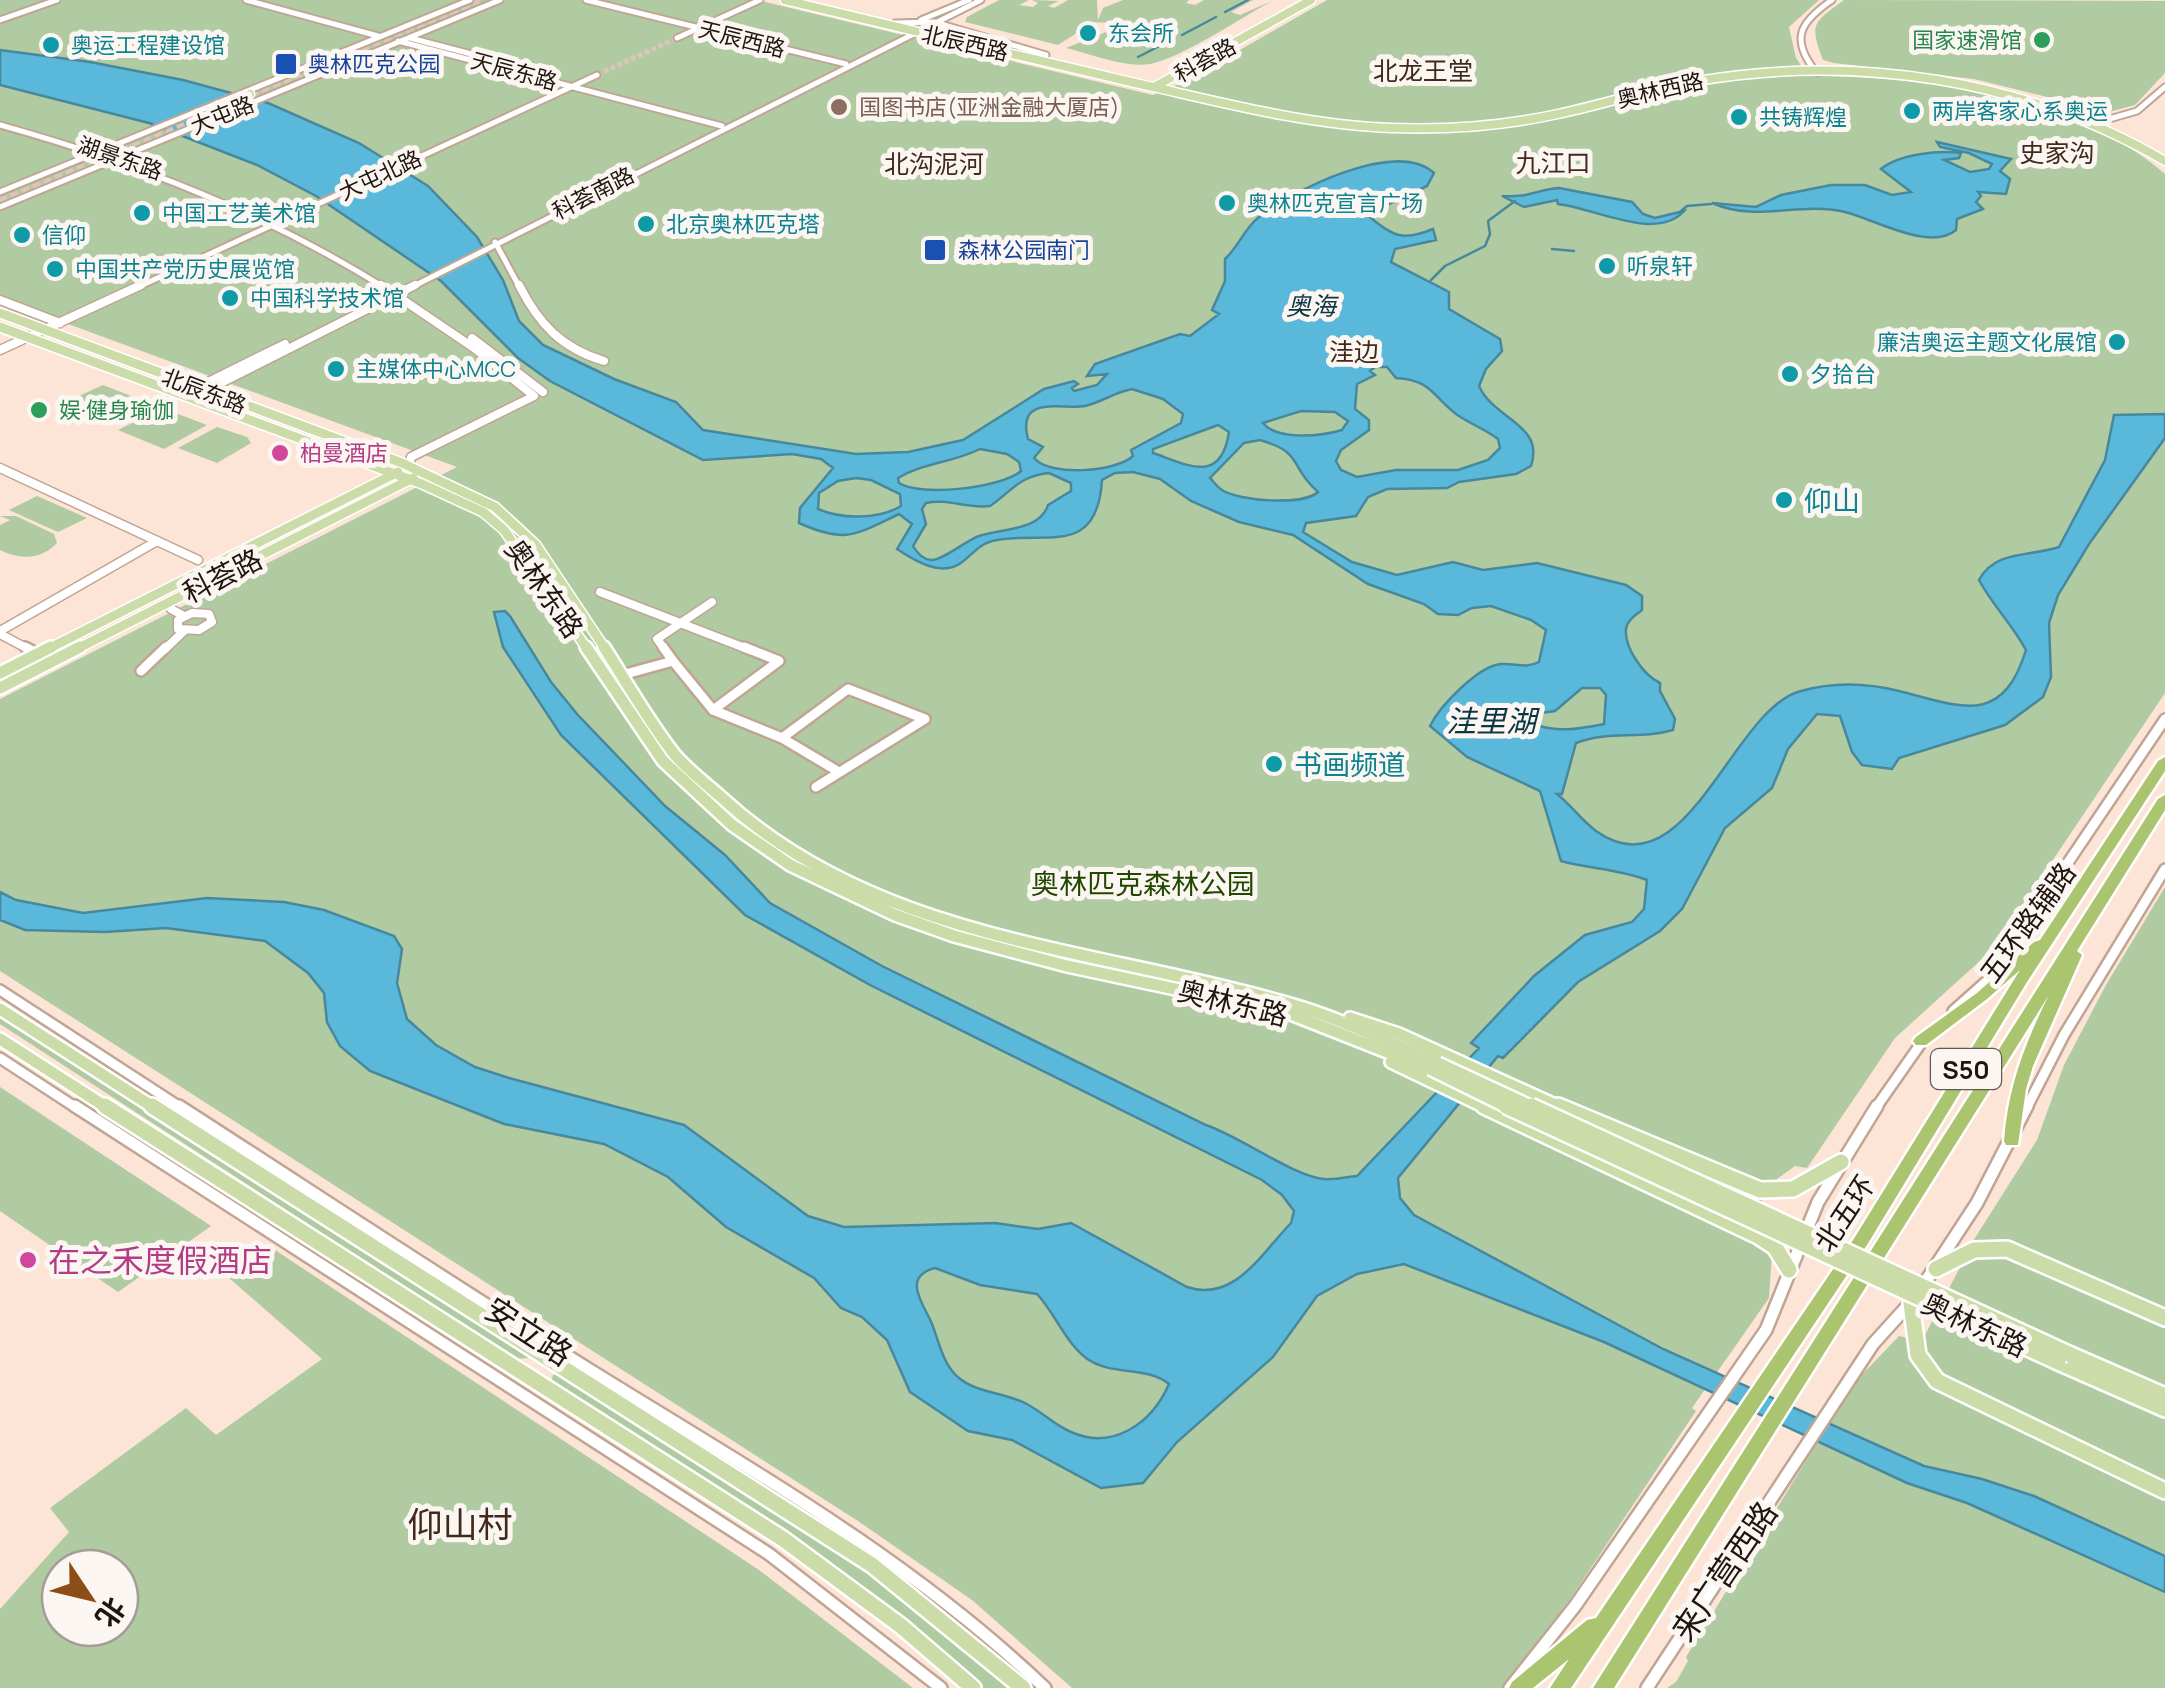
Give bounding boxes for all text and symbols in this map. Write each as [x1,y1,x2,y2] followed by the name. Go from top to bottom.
[696,14,788,64] street label: 天辰西路
[919,18,1011,68] street label: 北辰西路
[1108,18,1174,48] place label: 东会所
[1077,22,1099,44] marker: 东会所
[1912,25,2022,55] place label: 国家速滑馆
[2031,29,2053,51] marker: 国家速滑馆
[71,30,225,60] place label: 奥运工程建设馆
[1169,31,1241,89] street label: 科荟路
[40,34,62,56] marker: 奥运工程建设馆
[468,45,560,97] street label: 天辰东路
[308,49,440,79] place label: 奥林匹克公园
[273,51,299,77] marker: 奥林匹克公园
[1373,53,1473,88] district label: 北龙王堂
[1614,65,1706,115] street label: 奥林西路
[186,89,258,141] street label: 大屯路
[859,92,1120,122] place label: 国图书店(亚洲金融大厦店)
[828,96,850,118] marker: 国图书店(亚洲金融大厦店)
[1932,96,2108,126] place label: 两岸客家心系奥运
[1901,100,1923,122] marker: 两岸客家心系奥运
[1759,102,1847,132] place label: 共铸辉煌
[1728,106,1750,128] marker: 共铸辉煌
[74,129,166,187] street label: 湖景东路
[2019,135,2095,170] district label: 史家沟
[334,143,426,207] street label: 大屯北路
[1515,145,1591,180] district label: 九江口
[884,146,984,181] district label: 北沟泥河
[547,160,639,226] street label: 科荟南路
[1247,188,1423,218] place label: 奥林匹克宣言广场
[1216,192,1238,214] marker: 奥林匹克宣言广场
[162,198,316,228] place label: 中国工艺美术馆
[131,202,153,224] marker: 中国工艺美术馆
[666,209,820,239] place label: 北京奥林匹克塔
[635,213,657,235] marker: 北京奥林匹克塔
[42,220,86,250] place label: 信仰
[11,224,33,246] marker: 信仰
[958,235,1090,265] place label: 森林公园南门
[922,237,948,263] marker: 森林公园南门
[1627,251,1693,281] place label: 听泉轩
[75,254,295,284] place label: 中国共产党历史展览馆
[1596,255,1618,277] marker: 听泉轩
[44,258,66,280] marker: 中国共产党历史展览馆
[250,283,404,313] place label: 中国科学技术馆
[219,287,241,309] marker: 中国科学技术馆
[1286,288,1339,323] water label: 奥海
[1877,327,2097,357] place label: 廉洁奥运主题文化展馆
[2106,331,2128,353] marker: 廉洁奥运主题文化展馆
[1329,334,1379,369] district label: 洼边
[356,354,516,384] place label: 主媒体中心MCC
[325,358,347,380] marker: 主媒体中心MCC
[1810,359,1876,389] place label: 夕拾台
[158,361,250,421] street label: 北辰东路
[1779,363,1801,385] marker: 夕拾台
[59,395,174,425] place label: 娱·健身瑜伽
[28,399,50,421] marker: 娱·健身瑜伽
[300,438,388,468] place label: 柏曼酒店
[269,442,291,464] marker: 柏曼酒店
[1804,481,1860,519] place label: 仰山
[1773,489,1795,511] marker: 仰山
[497,531,593,645] street label: 奥林东路
[176,539,268,611] street label: 科荟路
[1446,700,1540,741] water label: 洼里湖
[1294,745,1406,783] place label: 书画频道
[1263,753,1285,775] marker: 书画频道
[1970,854,2084,990] street label: 五环路辅路
[1031,864,1255,902] park label: 奥林匹克森林公园
[1174,970,1292,1034] street label: 奥林东路
[1931,1049,2001,1089] road number: S50
[1805,1167,1883,1259] street label: 北五环
[48,1238,272,1282] place label: 在之禾度假酒店
[17,1249,39,1271] marker: 在之禾度假酒店
[1916,1283,2034,1365] street label: 奥林东路
[477,1286,581,1376] street label: 安立路
[1661,1492,1787,1650] street label: 来广营西路
[407,1500,513,1548] district label: 仰山村
[40,1548,140,1648] north arrow
[88,1591,135,1635] text: 北

